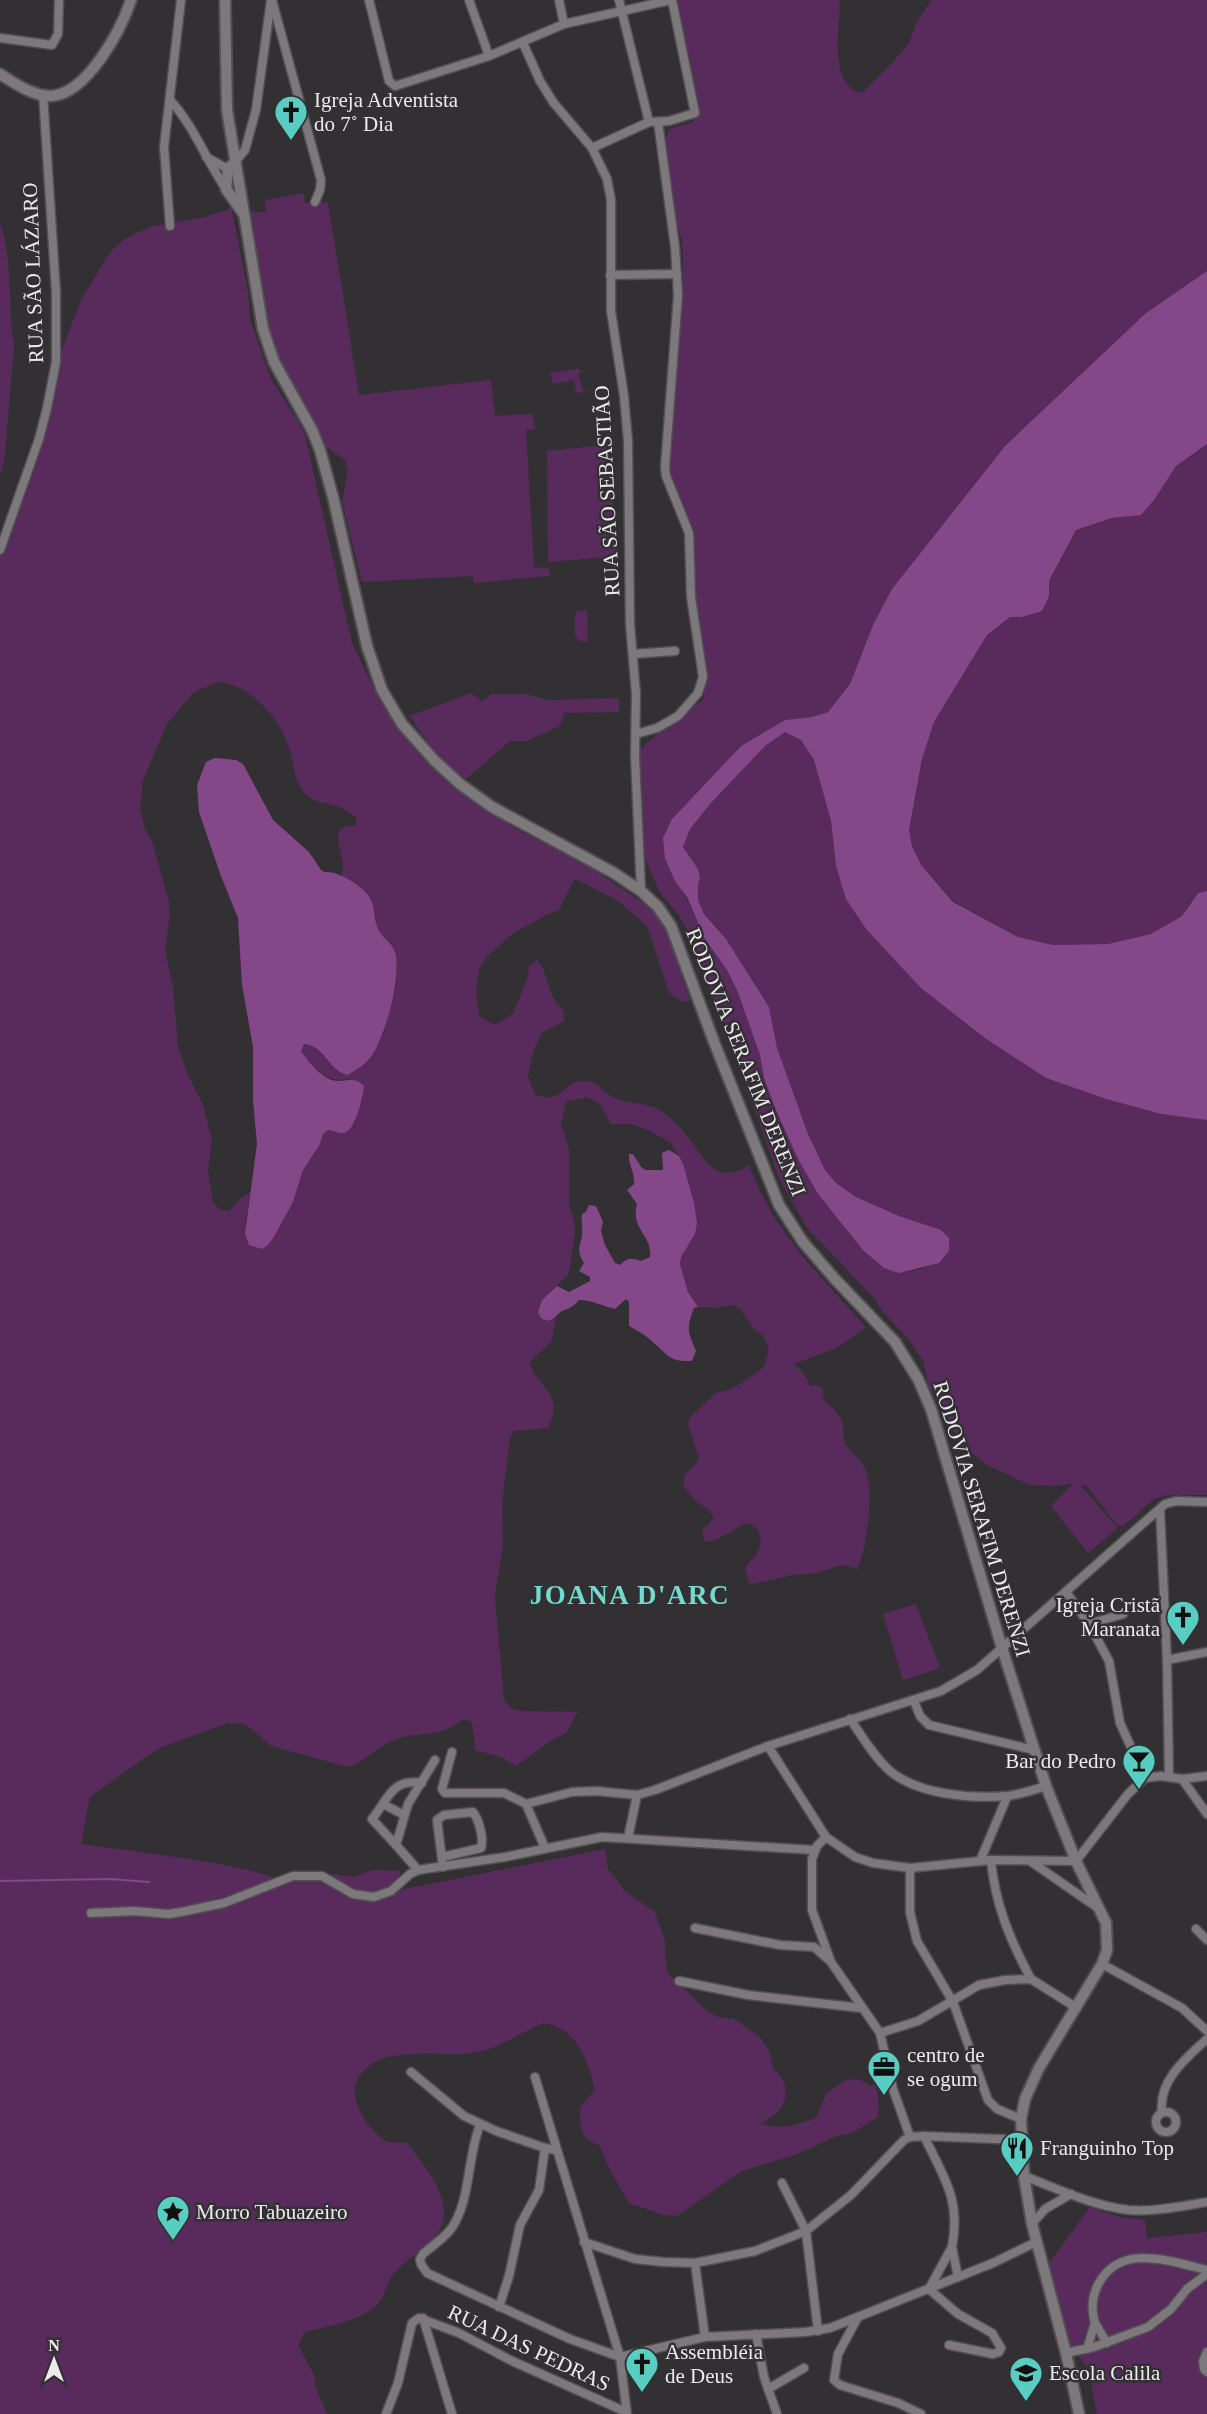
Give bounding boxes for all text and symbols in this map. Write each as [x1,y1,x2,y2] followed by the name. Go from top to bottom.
[314,88,459,136] place label: Igreja Adventista do 7˚ Dia
[273,94,309,141] church icon: Igreja Adventista do 7˚ Dia
[18,182,48,364] street label: RUA SÃO LÁZARO
[589,385,625,597] street label: RUA SÃO SEBASTIÃO
[681,924,811,1200] street label: RODOVIA SERAFIM DERENZI
[929,1378,1035,1660] street label: RODOVIA SERAFIM DERENZI
[530,1580,730,1610] district label: JOANA D'ARC
[1056,1593,1161,1641] place label: Igreja Cristã Maranata
[1165,1599,1201,1646] church icon: Igreja Cristã Maranata
[1121,1743,1157,1790] bar icon: Bar do Pedro
[1005,1749,1116,1773] place label: Bar do Pedro
[907,2043,985,2091] place label: centro de se ogum
[866,2049,902,2096] office icon: centro de se ogum
[999,2130,1035,2177] restaurant icon: Franguinho Top
[1040,2136,1174,2160] place label: Franguinho Top
[155,2194,191,2241] place icon: Morro Tabuazeiro
[196,2200,348,2224] place label: Morro Tabuazeiro
[444,2300,614,2396] street label: RUA DAS PEDRAS
[24,2330,84,2390] north arrow
[48,2337,60,2354] text: N
[665,2340,764,2388] place label: Assembléia de Deus
[624,2346,660,2393] church icon: Assembléia de Deus
[1008,2355,1044,2402] school or university icon: Escola Calila
[1049,2361,1161,2385] place label: Escola Calila

